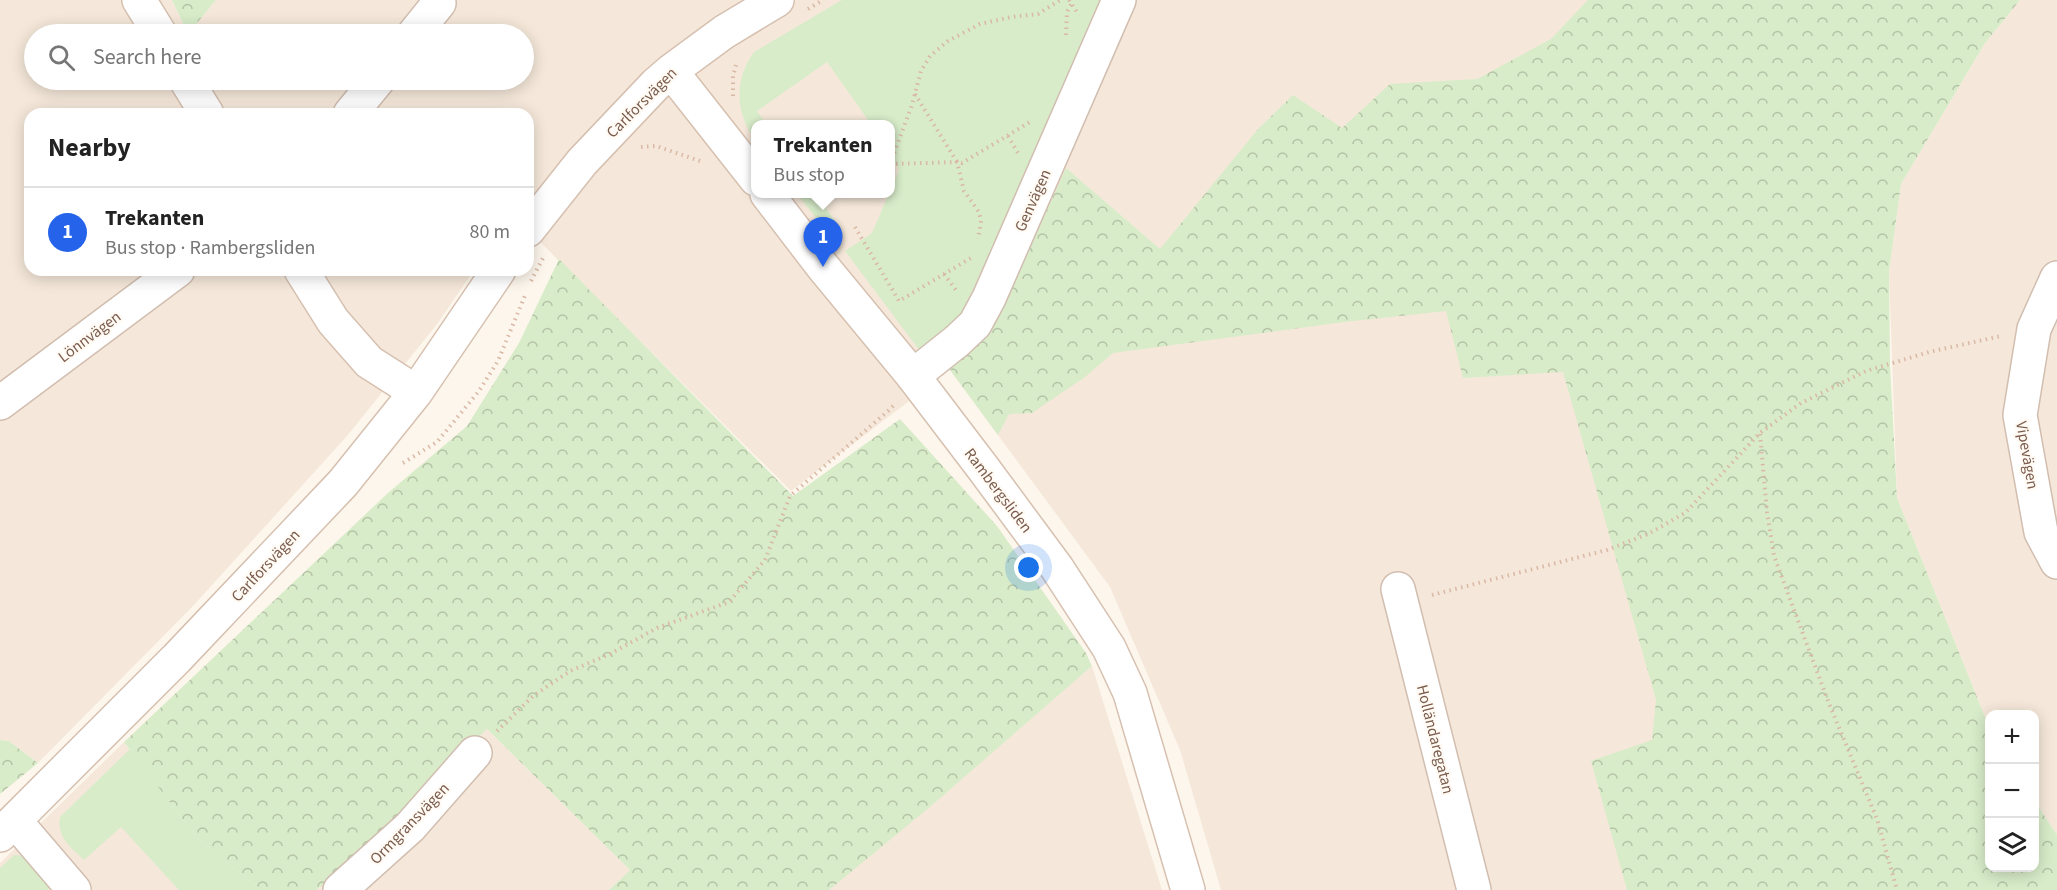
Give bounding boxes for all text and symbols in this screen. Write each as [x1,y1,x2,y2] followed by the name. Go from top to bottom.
[24,24,534,90] search box
[45,41,78,74] icon: search
[93,41,201,73] text: Search here
[601,62,682,143] street label: Carlforsvägen
[751,120,895,198] popup
[48,129,131,166] text: Nearby
[773,129,873,161] text: Trekanten
[773,161,845,189] text: Bus stop
[1009,166,1056,235] street label: Genvägen
[105,202,204,234] text: Trekanten
[62,218,73,246] text: 1
[470,218,510,246] text: 80 m
[804,218,842,267] pin: 1
[105,234,316,262] text: Bus stop · Rambergsliden
[54,306,126,368] street label: Lönnvägen
[2010,419,2044,491] street label: Vipevägen
[959,444,1037,538] street label: Rambergsliden
[226,525,305,607] street label: Carlforsvägen
[1014,553,1043,582] your location
[1411,682,1459,796] street label: Holländaregatan
[1985,710,2039,872] map controls
[1985,710,2039,764] button: +
[1985,764,2039,818] button: −
[365,778,454,869] street label: Ormgransvägen
[1985,818,2039,872] button: layers

